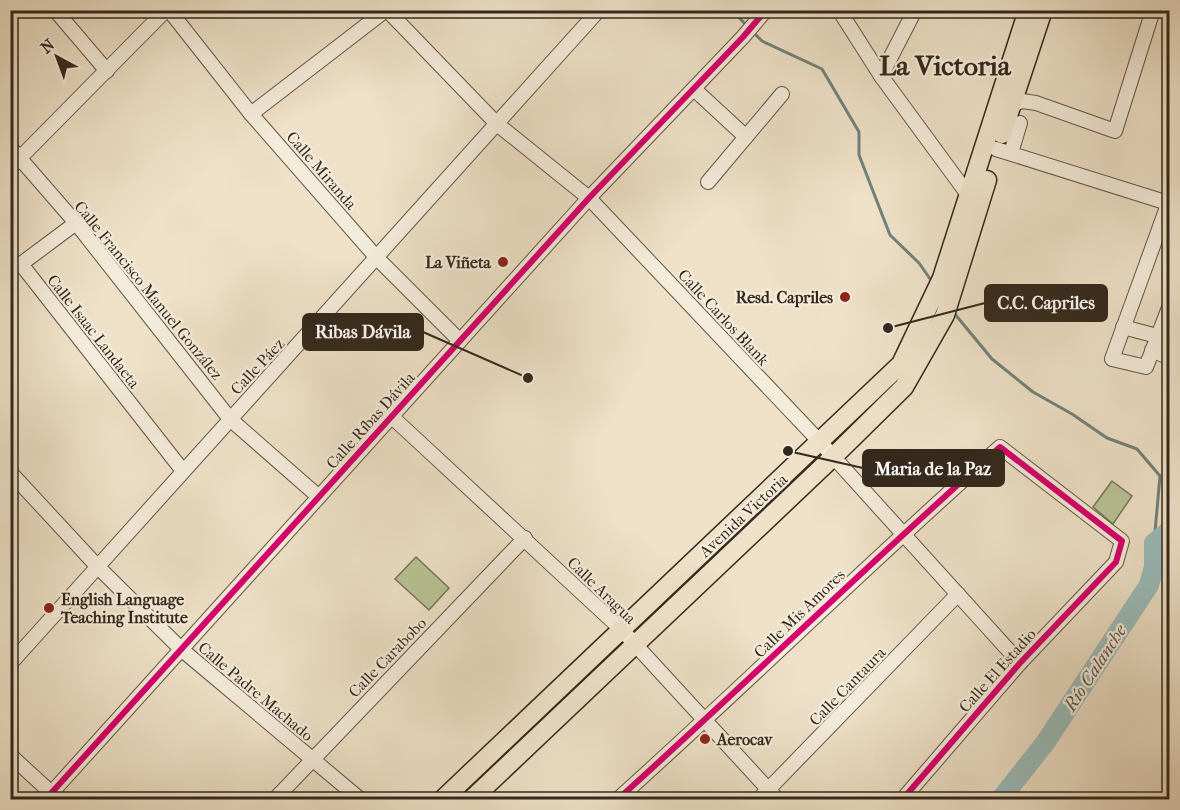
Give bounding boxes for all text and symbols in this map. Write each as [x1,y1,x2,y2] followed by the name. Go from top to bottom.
[27,27,87,87] north arrow
[37,34,59,57] text: N
[879,49,1012,82] district label: La Victoria
[283,127,361,214] street label: Calle Miranda
[71,197,227,384] street label: Calle Francisco Manuel González
[425,253,492,272] place label: La Viñeta
[496,255,510,269] marker: La Viñeta
[674,265,774,370] street label: Calle Carlos Blank
[43,271,144,392] street label: Calle Isaac Landaeta
[985,285,1107,321] callout: C.C. Capriles
[736,288,833,308] place label: Resd. Capriles
[838,290,852,304] marker: Resd. Capriles
[997,293,1095,314] text: C.C. Capriles
[303,314,423,350] callout: Ribas Dávila
[315,322,412,343] text: Ribas Dávila
[226,334,288,398] street label: Calle Páez
[322,368,419,473] street label: Calle Ríbas Dávila
[863,450,1004,486] callout: Maria de la Paz
[874,459,991,480] text: Maria de la Paz
[695,469,792,562] street label: Avenida Victoria
[563,553,640,628] street label: Calle Aragua
[750,565,849,662] street label: Calle Mis Amores
[60,590,188,628] place label: English Language Teaching Institute
[42,601,56,615] marker: English Language Teaching Institute
[345,613,430,701] street label: Calle Carabobo
[1059,621,1131,716] water label: Río Calanche
[955,625,1040,716] street label: Calle El Estadio
[194,638,317,745] street label: Calle Padre Machado
[805,643,890,730] street label: Calle Cantaura
[716,730,773,749] place label: Aerocav
[698,732,712,746] marker: Aerocav

